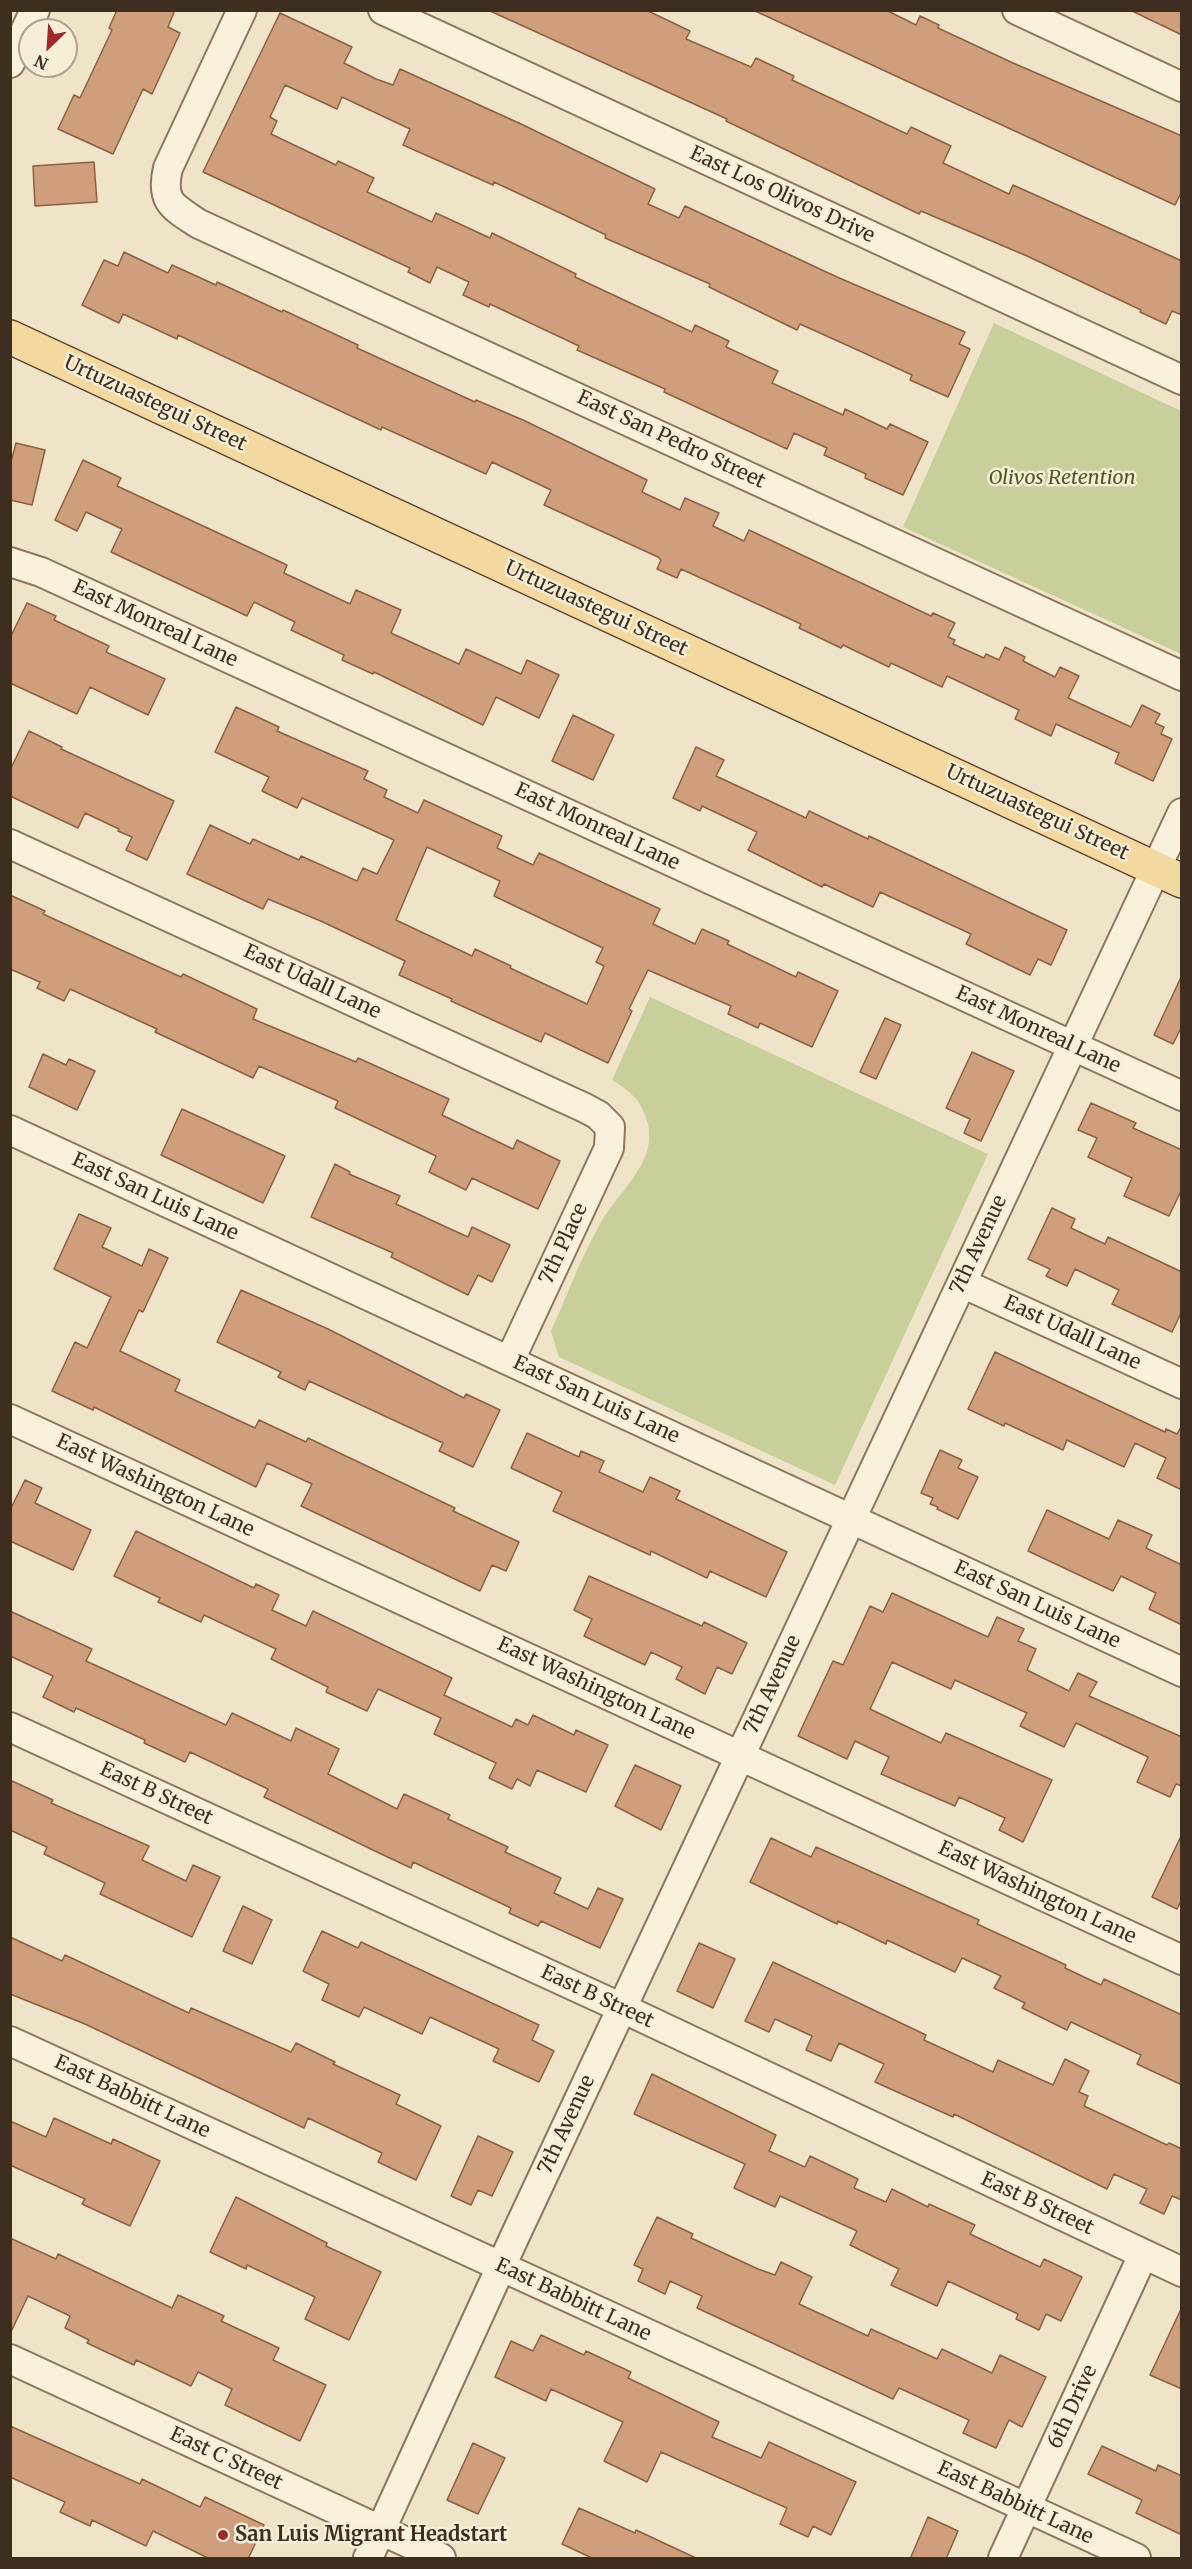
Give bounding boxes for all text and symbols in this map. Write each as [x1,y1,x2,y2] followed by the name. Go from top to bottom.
[18,18,78,78] north arrow
[31,51,51,74] text: N
[686,142,878,248] street label: East Los Olivos Drive
[60,351,250,457] street label: Urtuzuastegui Street
[573,386,769,494] street label: East San Pedro Street
[988,466,1136,490] park label: Olivos Retention
[501,556,691,662] street label: Urtuzuastegui Street
[69,575,241,673] street label: East Monreal Lane
[942,760,1132,866] street label: Urtuzuastegui Street
[511,778,683,876] street label: East Monreal Lane
[239,940,385,1024] street label: East Udall Lane
[952,981,1124,1079] street label: East Monreal Lane
[68,1148,242,1246] street label: East San Luis Lane
[946,1191,1012,1299] street label: 7th Avenue
[535,1200,593,1288] street label: 7th Place
[999,1291,1145,1375] street label: East Udall Lane
[509,1351,683,1449] street label: East San Luis Lane
[52,1430,258,1542] street label: East Washington Lane
[950,1556,1124,1654] street label: East San Luis Lane
[740,1631,806,1739] street label: 7th Avenue
[493,1633,699,1745] street label: East Washington Lane
[96,1757,216,1831] street label: East B Street
[934,1837,1140,1949] street label: East Washington Lane
[537,1960,657,2034] street label: East B Street
[50,2050,214,2144] street label: East Babbitt Lane
[534,2071,600,2179] street label: 7th Avenue
[977,2167,1097,2241] street label: East B Street
[491,2253,655,2347] street label: East Babbitt Lane
[1043,2361,1103,2453] street label: 6th Drive
[166,2422,286,2496] street label: East C Street
[933,2456,1097,2550] street label: East Babbitt Lane
[235,2523,507,2547] place label: San Luis Migrant Headstart
[216,2528,230,2542] marker: San Luis Migrant Headstart

